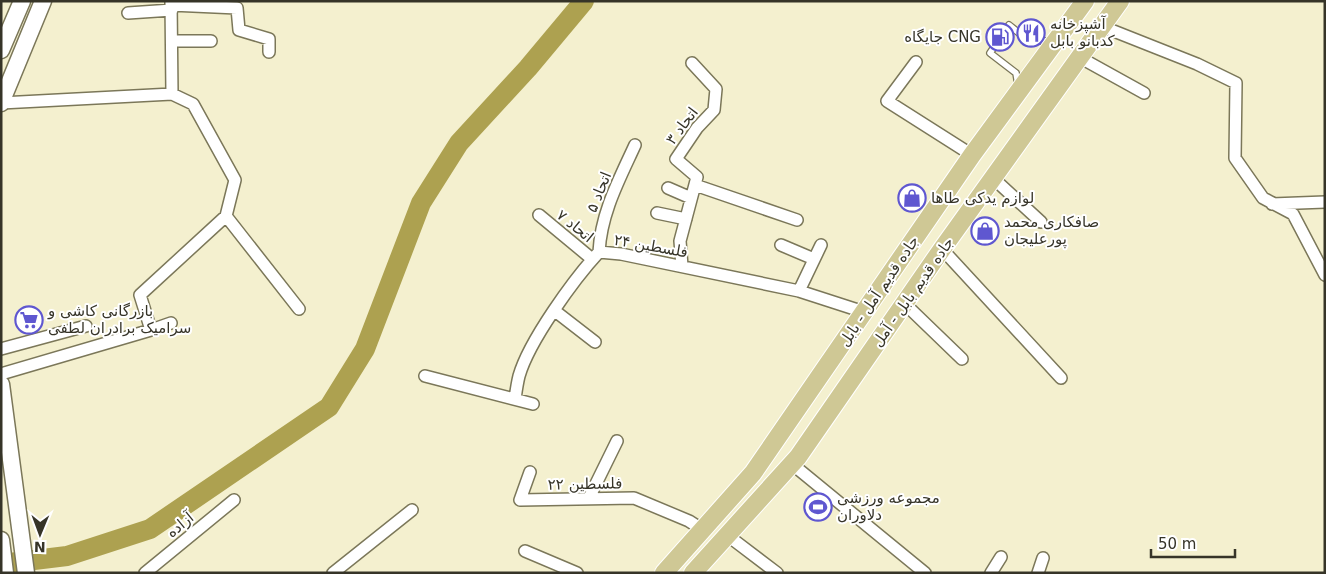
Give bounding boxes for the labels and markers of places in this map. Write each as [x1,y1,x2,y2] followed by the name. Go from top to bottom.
[1050,15,1116,50] place label: آشپزخانه کدبانو بابل
[1016,18,1046,48] restaurant icon: آشپزخانه کدبانو بابل
[985,22,1015,52] fuel station icon: جایگاه CNG
[904,28,981,46] place label: جایگاه CNG
[897,183,927,213] shop icon: لوازم یدکی طاها
[931,189,1034,207] place label: لوازم یدکی طاها
[1004,213,1099,249] place label: صافکاری محمد پورعلیجان
[970,216,1000,246] shop icon: صافکاری محمد پورعلیجان
[47,302,191,337] place label: بازرگانی کاشی و سرامیک برادران لطفی
[14,305,44,335] supermarket icon: بازرگانی کاشی و سرامیک برادران لطفی
[837,489,940,524] place label: مجموعه ورزشی دلاوران
[803,492,833,522] sports icon: مجموعه ورزشی دلاوران

